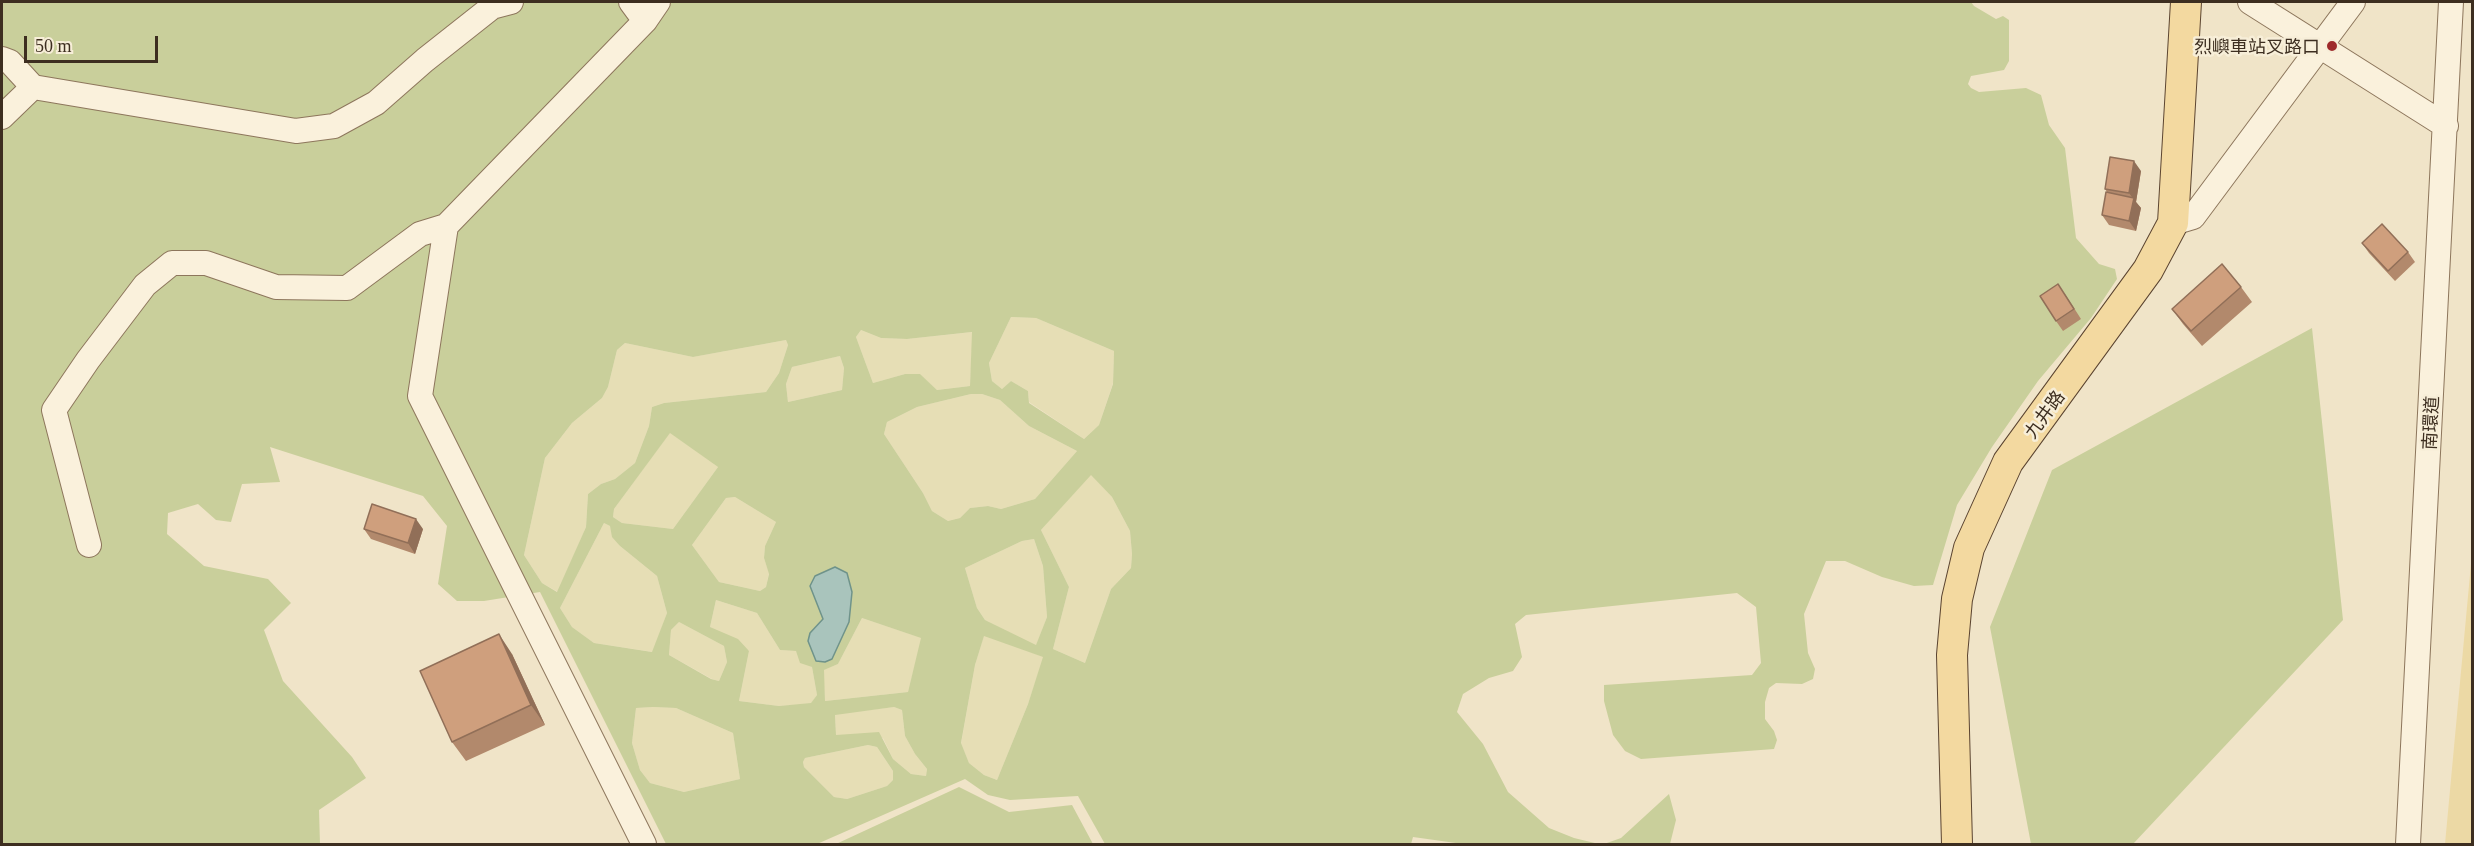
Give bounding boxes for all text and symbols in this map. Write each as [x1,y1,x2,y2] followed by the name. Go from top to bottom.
[27,24,160,62] scale bar
[2194,35,2320,57] place label: 烈嶼車站叉路口
[35,36,72,56] text: 50 m
[2325,39,2339,53] marker: 烈嶼車站叉路口
[2019,386,2069,442] street label: 九井路
[2418,395,2442,451] street label: 南環道

